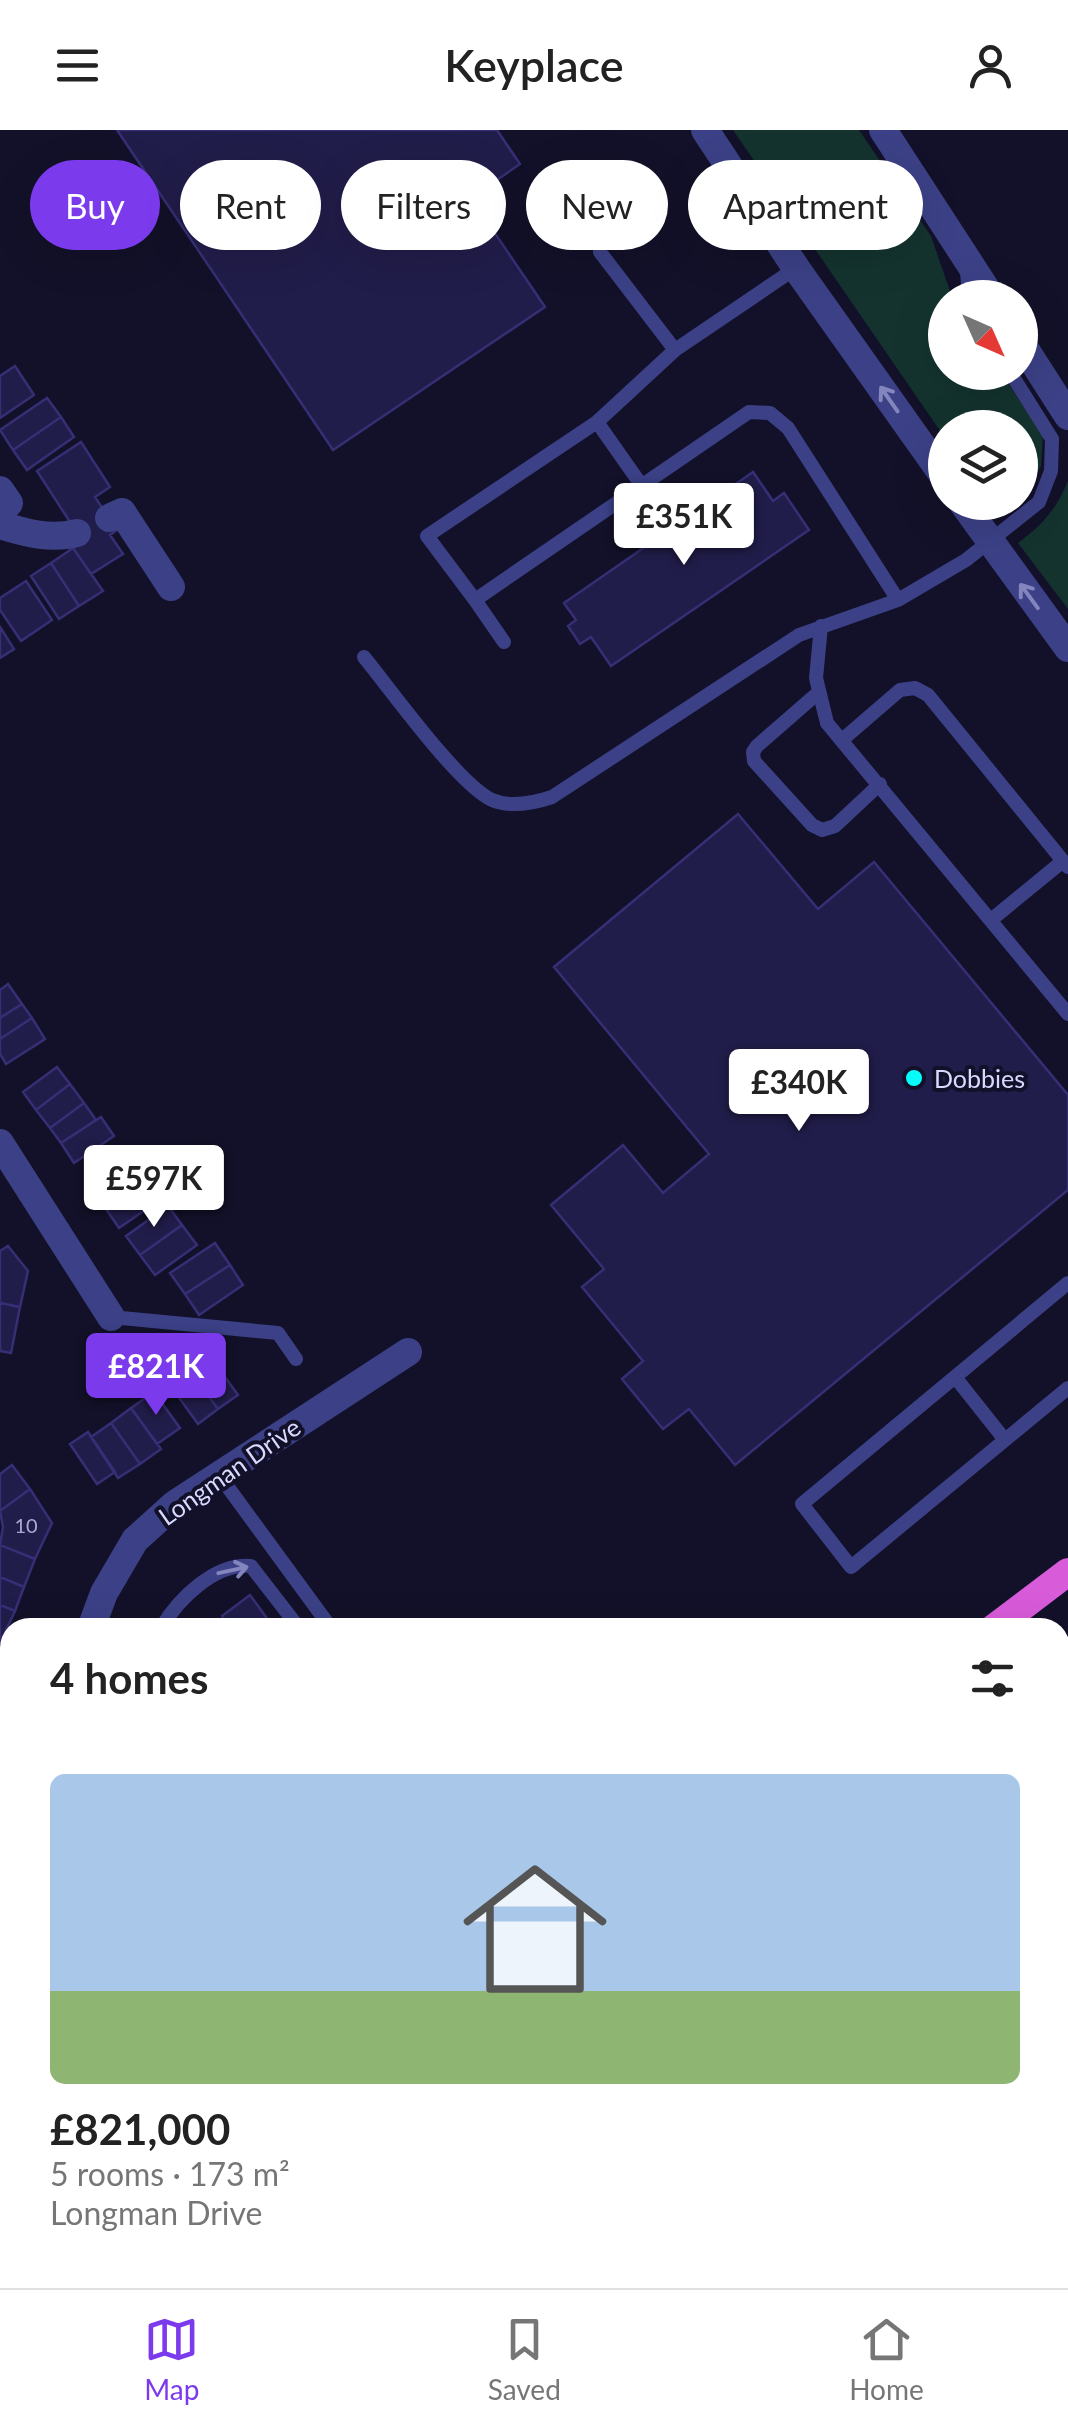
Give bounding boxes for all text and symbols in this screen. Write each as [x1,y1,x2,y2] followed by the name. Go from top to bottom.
[50,38,105,93] icon: menu
[444,38,624,92] text: Keyplace
[963,38,1018,93] icon: person
[30,160,160,250] chip: Buy
[180,160,321,250] chip: Rent
[341,160,506,250] chip: Filters
[526,160,668,250] chip: New
[688,160,923,250] chip: Apartment
[928,280,1038,390] north arrow
[928,280,1038,520] map controls
[879,385,900,413] one-way arrow
[928,410,1038,520] button: layers
[614,483,754,568] pin: £351K
[636,496,732,535] text: £351K
[1019,582,1040,610] one-way arrow
[729,1049,869,1134] pin: £340K
[751,1062,847,1101] text: £340K
[934,1063,1025,1093] place label: Dobbies
[903,1067,925,1089] marker: Dobbies
[84,1145,224,1230] pin: £597K
[106,1158,202,1197] text: £597K
[86,1333,226,1418] pin: £821K
[108,1346,204,1385] text: £821K
[152,1411,306,1531] street label: Longman Drive
[14,1513,38,1537] house number: 10
[217,1559,249,1578] one-way arrow
[965,1651,1020,1706] icon: filters
[50,1653,208,1703] text: 4 homes
[445,1839,625,2019] icon: home
[50,2104,230,2154] text: £821,000
[50,2154,290,2193] text: 5 rooms · 173 m²
[50,2193,262,2232] text: Longman Drive
[144,2312,199,2406] tab: Map
[488,2312,561,2406] tab: Saved
[849,2312,924,2406] tab: Home

